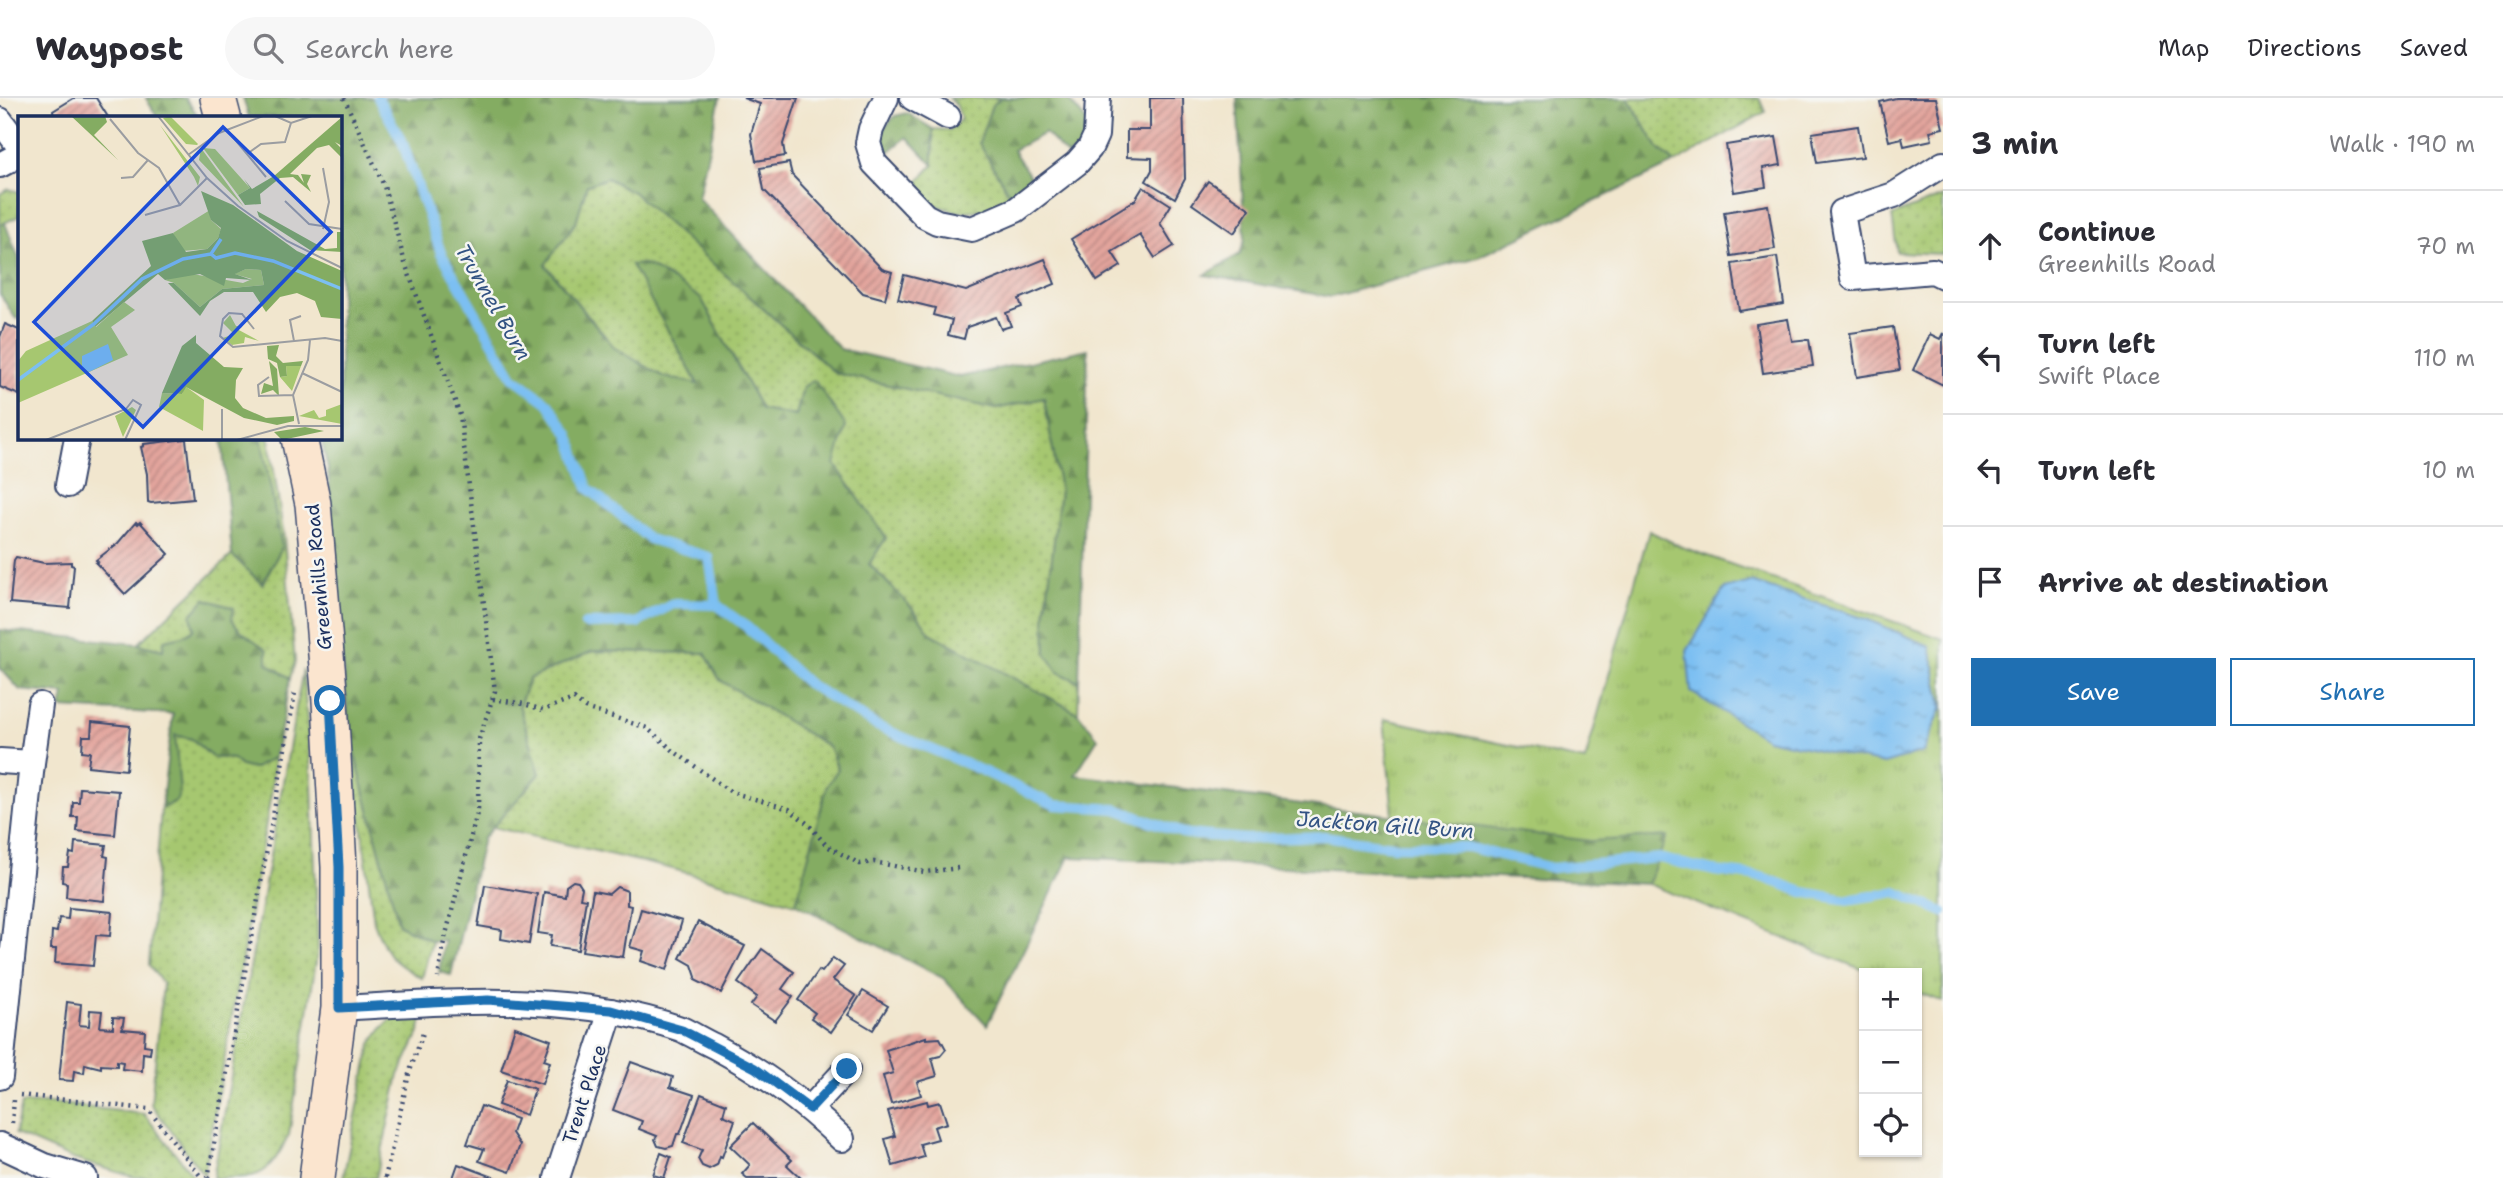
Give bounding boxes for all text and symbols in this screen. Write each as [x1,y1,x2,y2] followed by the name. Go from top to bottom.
[225,17,715,80] search box
[35,26,183,71] text: Waypost
[249,29,287,67] icon: search
[305,31,454,66] text: Search here
[2158,32,2209,64] text: Map
[2247,32,2362,64] text: Directions
[2400,32,2468,64] text: Saved
[18,116,341,439] inset map
[1971,123,2058,164] text: 3 min
[2329,129,2475,159] text: Walk · 190 m
[2038,214,2156,249] text: Continue
[1971,227,2009,265] icon: ahead
[2416,231,2475,261] text: 70 m
[448,239,538,365] water label: Trunnel Burn
[2038,249,2216,279] text: Greenhills Road
[2038,326,2155,361] text: Turn left
[1971,339,2009,377] icon: left
[2413,343,2475,373] text: 110 m
[2038,361,2161,391] text: Swift Place
[1971,451,2009,489] icon: left
[2038,453,2155,488] text: Turn left
[2422,455,2475,485] text: 10 m
[300,503,337,651] street label: Greenhills Road
[1971,563,2009,601] icon: arrive
[2038,565,2328,600] text: Arrive at destination
[1971,658,2216,726] button: Save
[2230,658,2475,726] button: Share
[314,685,345,716] route start
[1295,805,1475,845] water label: Jackton Gill Burn
[1859,968,1922,1157] map controls
[1859,968,1922,1031] button: +
[1859,1031,1922,1094] button: −
[557,1041,612,1147] street label: Trent Place
[831,1053,862,1084] route end
[1859,1094,1922,1157] button: locate

